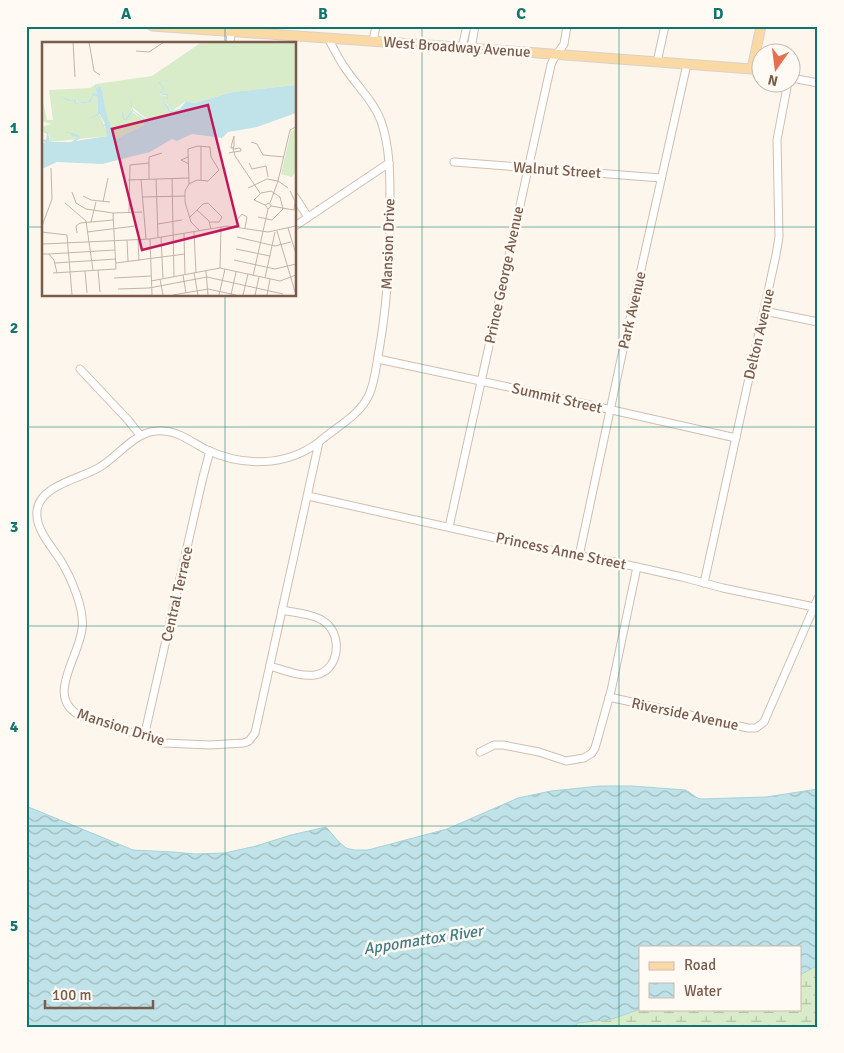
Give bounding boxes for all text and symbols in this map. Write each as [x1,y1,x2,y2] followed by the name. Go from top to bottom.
[121,4,132,24] text: A
[318,4,328,24] text: B
[516,4,526,24] text: C
[713,4,724,24] text: D
[383,33,531,61] street label: West Broadway Avenue
[42,42,296,296] inset map
[752,42,802,92] north arrow
[766,71,780,90] text: N
[10,118,19,138] text: 1
[512,158,602,182] street label: Walnut Street
[377,198,399,290] street label: Mansion Drive
[481,205,527,345] street label: Prince George Avenue
[614,269,650,351] street label: Park Avenue
[740,287,778,381] street label: Delton Avenue
[10,318,18,338] text: 2
[510,379,604,417] street label: Summit Street
[10,517,18,537] text: 3
[494,528,628,574] street label: Princess Anne Street
[157,545,197,643] street label: Central Terrace
[630,694,740,734] street label: Riverside Avenue
[75,704,167,750] street label: Mansion Drive
[10,717,19,737] text: 4
[10,916,18,936] text: 5
[362,920,486,959] water label: Appomattox River
[639,946,802,1010] legend
[684,956,716,974] text: Road
[45,978,152,1010] scale bar
[684,982,722,1000] text: Water
[52,986,92,1004] text: 100 m

